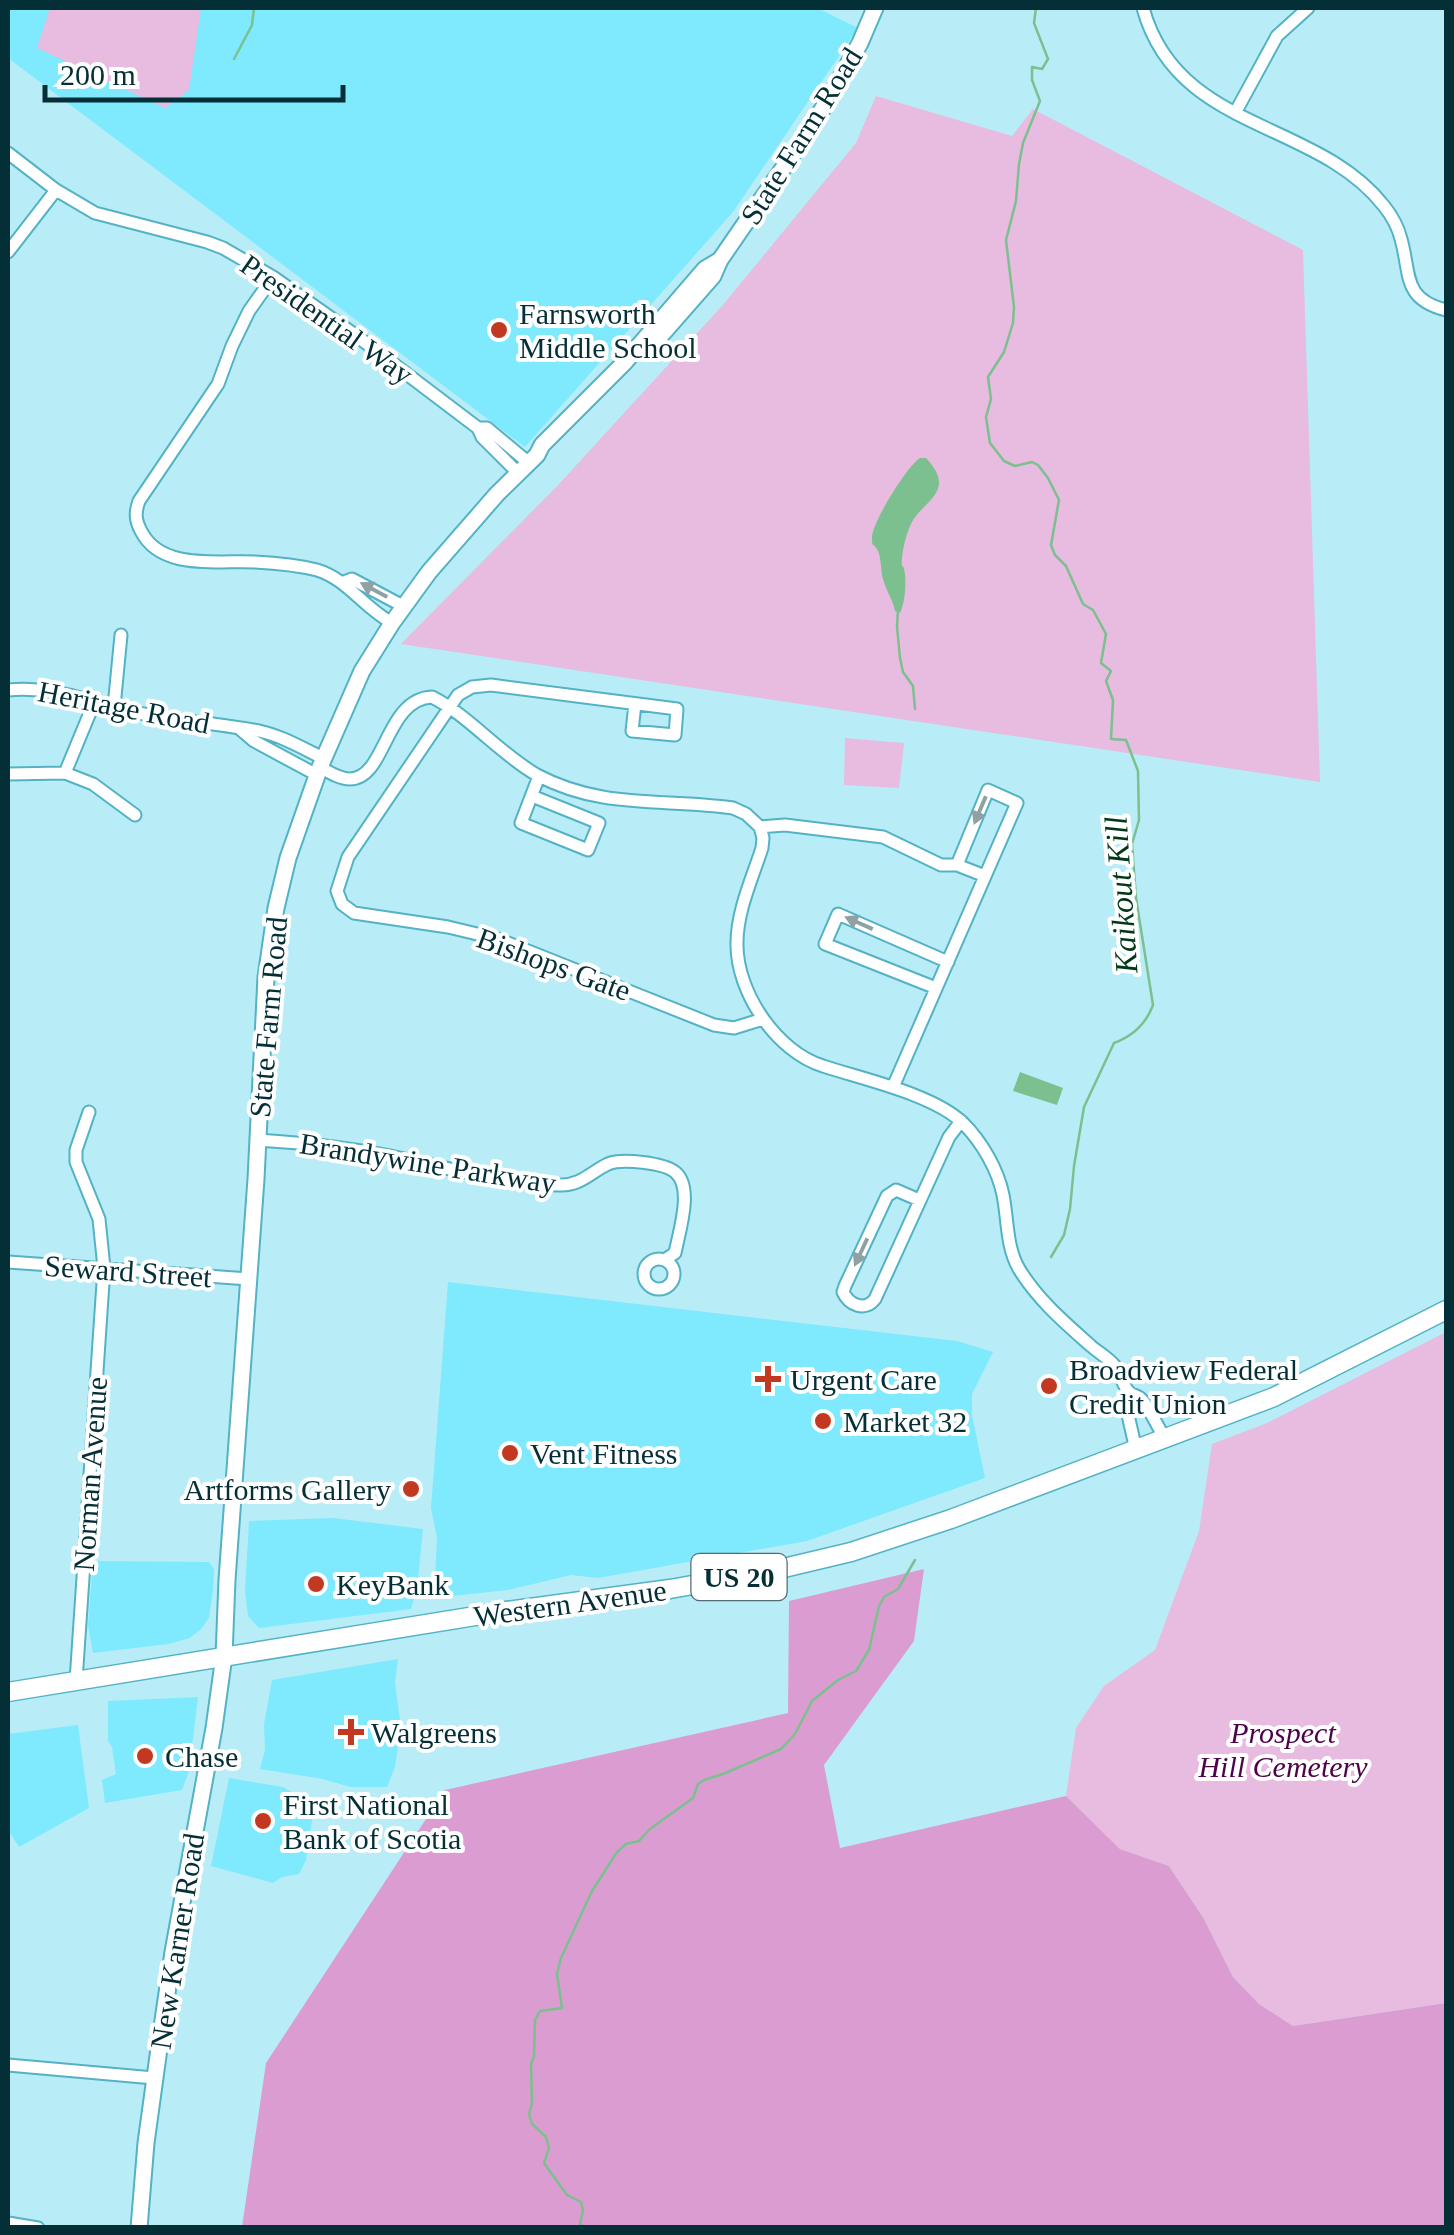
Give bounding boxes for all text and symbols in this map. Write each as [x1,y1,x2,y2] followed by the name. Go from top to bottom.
[45,40,342,102] scale bar
[734,42,868,230] street label: State Farm Road
[60,58,136,91] text: 200 m
[234,247,420,391] street label: Presidential Way
[519,297,697,364] place label: Farnsworth Middle School
[488,319,510,341] marker: Farnsworth Middle School
[360,582,388,600] one-way arrow
[35,674,213,740] street label: Heritage Road
[971,795,987,825] one-way arrow
[1098,815,1145,976] water label: Kaikout Kill
[243,915,293,1119] street label: State Farm Road
[844,915,874,931] one-way arrow
[473,921,635,1007] street label: Bishops Gate
[297,1126,559,1200] street label: Brandywine Parkway
[853,1237,869,1266] one-way arrow
[43,1249,213,1293] street label: Seward Street
[1069,1353,1298,1420] place label: Broadview Federal Credit Union
[790,1363,937,1396] place label: Urgent Care
[755,1366,781,1392] marker: Urgent Care
[67,1375,113,1573] street label: Norman Avenue
[1038,1375,1060,1397] marker: Broadview Federal Credit Union
[843,1405,967,1438] place label: Market 32
[812,1410,834,1432] marker: Market 32
[530,1437,678,1470] place label: Vent Fitness
[499,1442,521,1464] marker: Vent Fitness
[184,1473,391,1506] place label: Artforms Gallery
[400,1478,422,1500] marker: Artforms Gallery
[692,1554,786,1600] road number: US 20
[336,1568,449,1601] place label: KeyBank
[305,1573,327,1595] marker: KeyBank
[471,1573,669,1633] street label: Western Avenue
[371,1716,497,1749] place label: Walgreens
[1197,1716,1368,1783] park label: Prospect Hill Cemetery
[340,1721,362,1743] marker: Walgreens
[165,1740,238,1773] place label: Chase
[134,1745,156,1767] marker: Chase
[283,1788,461,1855] place label: First National Bank of Scotia
[252,1810,274,1832] marker: First National Bank of Scotia
[144,1831,210,2051] street label: New Karner Road

